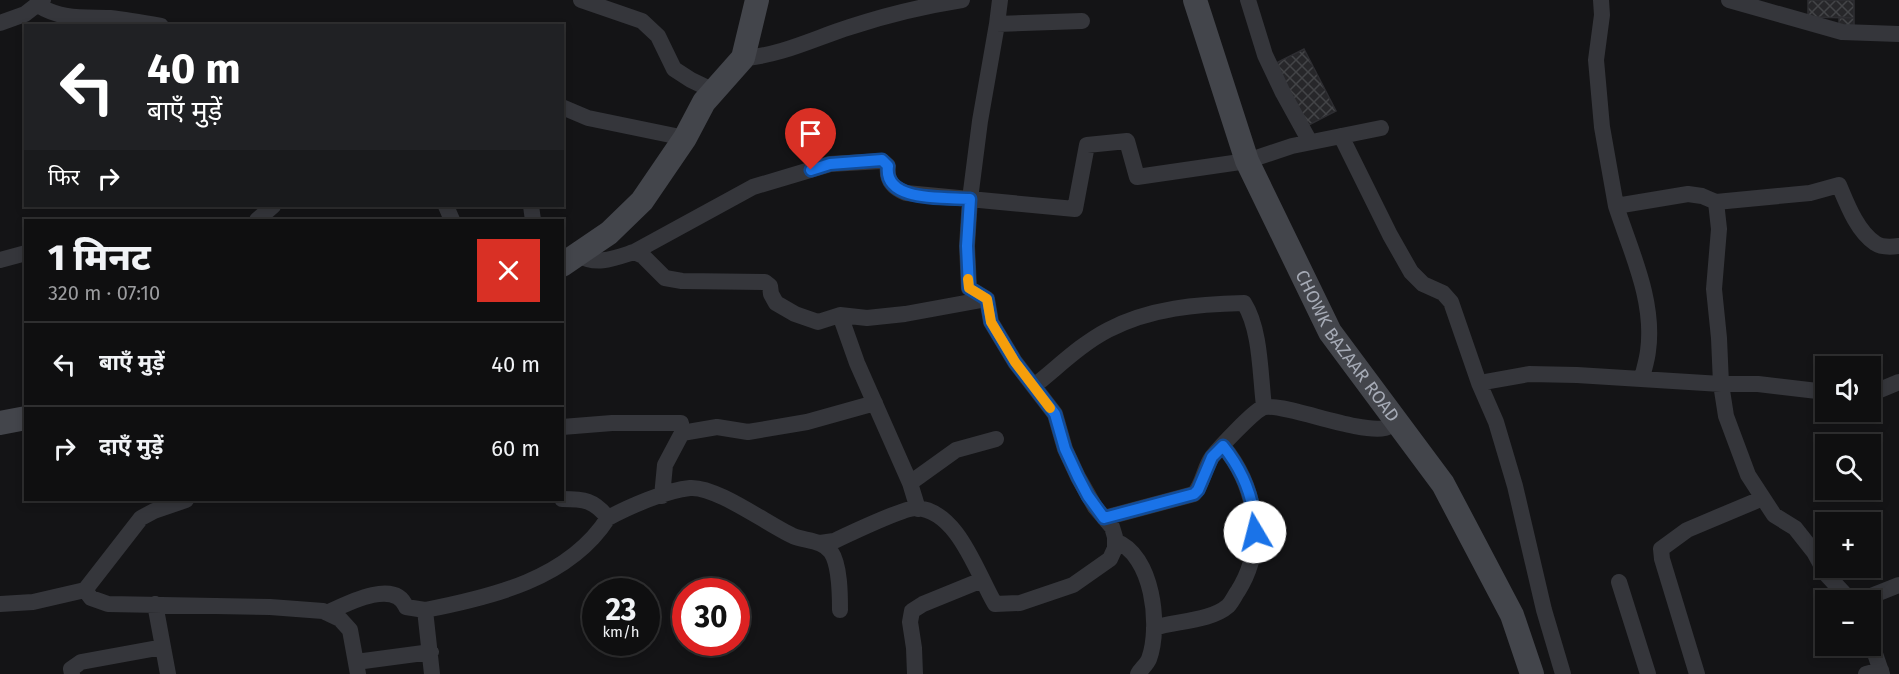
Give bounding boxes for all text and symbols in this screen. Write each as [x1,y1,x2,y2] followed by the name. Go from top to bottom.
[147,44,241,94] text: 40 m
[48,48,126,126] icon: left
[147,95,222,127] text: बाएँ मुड़ें
[785,108,836,170] pin
[794,117,827,150] icon: arrive
[92,162,125,195] icon: right
[48,164,80,191] text: फिर
[48,236,151,280] text: 1 मिनट
[477,239,540,302] button: close
[1291,266,1404,426] street label: CHOWK BAZAAR ROAD
[48,281,160,305] text: 320 m · 07:10
[48,348,81,381] icon: left
[99,349,165,376] text: बाएँ मुड़ें
[491,351,540,378] text: 40 m
[1815,356,1881,656] map controls
[1815,356,1881,422] button: sound
[48,432,81,465] icon: right
[99,433,163,460] text: दाएँ मुड़ें
[1815,434,1881,500] button: search
[491,435,540,462] text: 60 m
[1223,500,1287,564] position arrow
[1815,512,1881,578] button: +
[672,578,750,656] speed limit sign: 30
[1815,590,1881,656] button: −
[606,592,636,628] text: 23
[602,623,640,641] text: km/h

